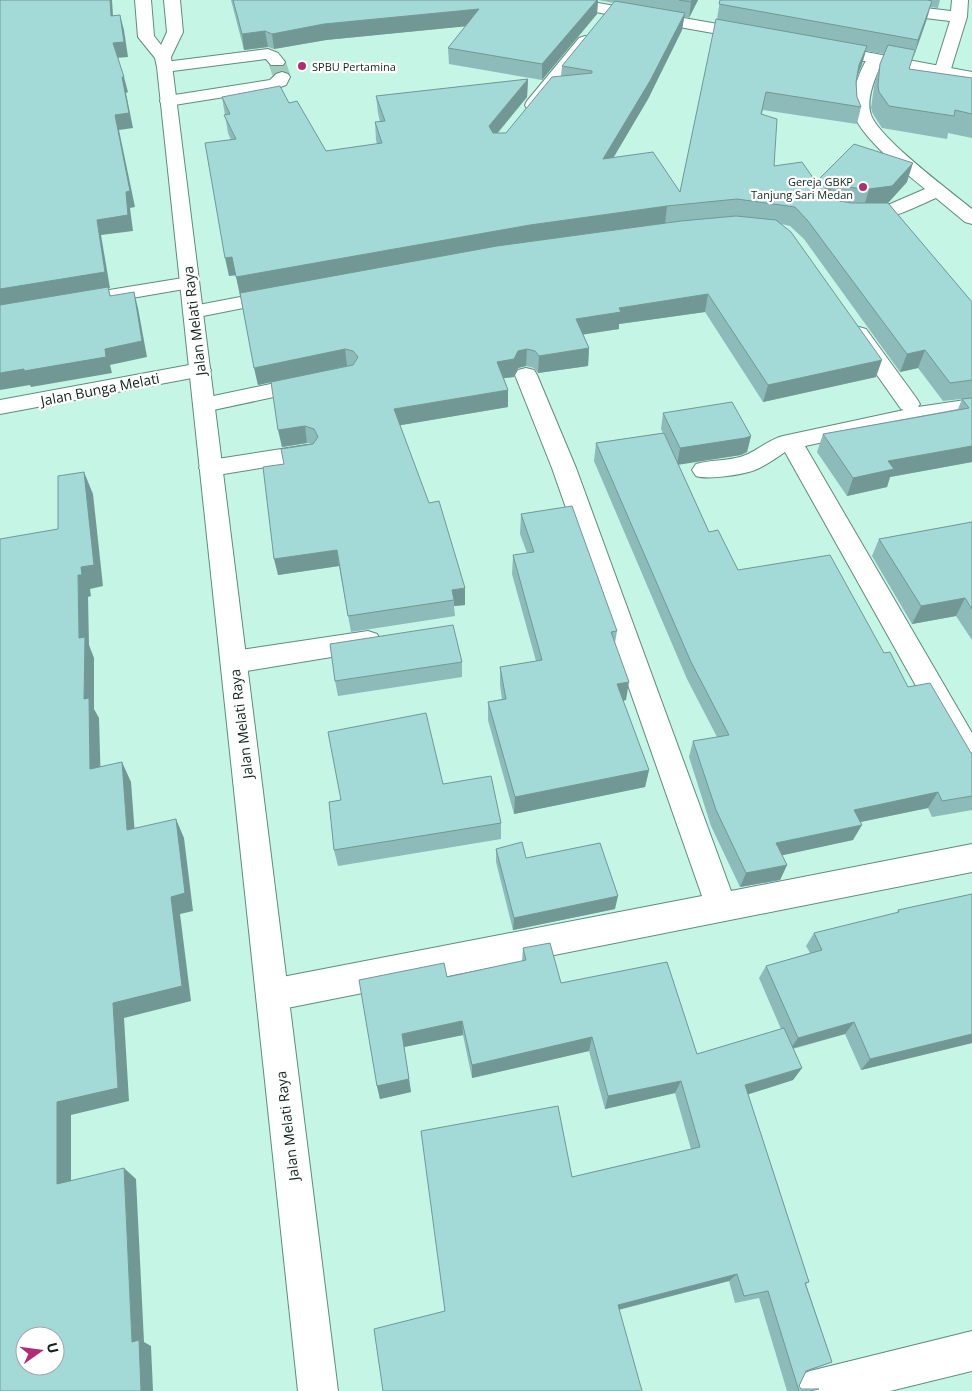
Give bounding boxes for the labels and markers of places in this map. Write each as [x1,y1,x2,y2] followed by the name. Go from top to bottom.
[312,59,396,74] place label: SPBU Pertamina
[296,60,308,72] marker: SPBU Pertamina
[751,174,853,202] place label: Gereja GBKP Tanjung Sari Medan
[857,181,869,193] marker: Gereja GBKP Tanjung Sari Medan

